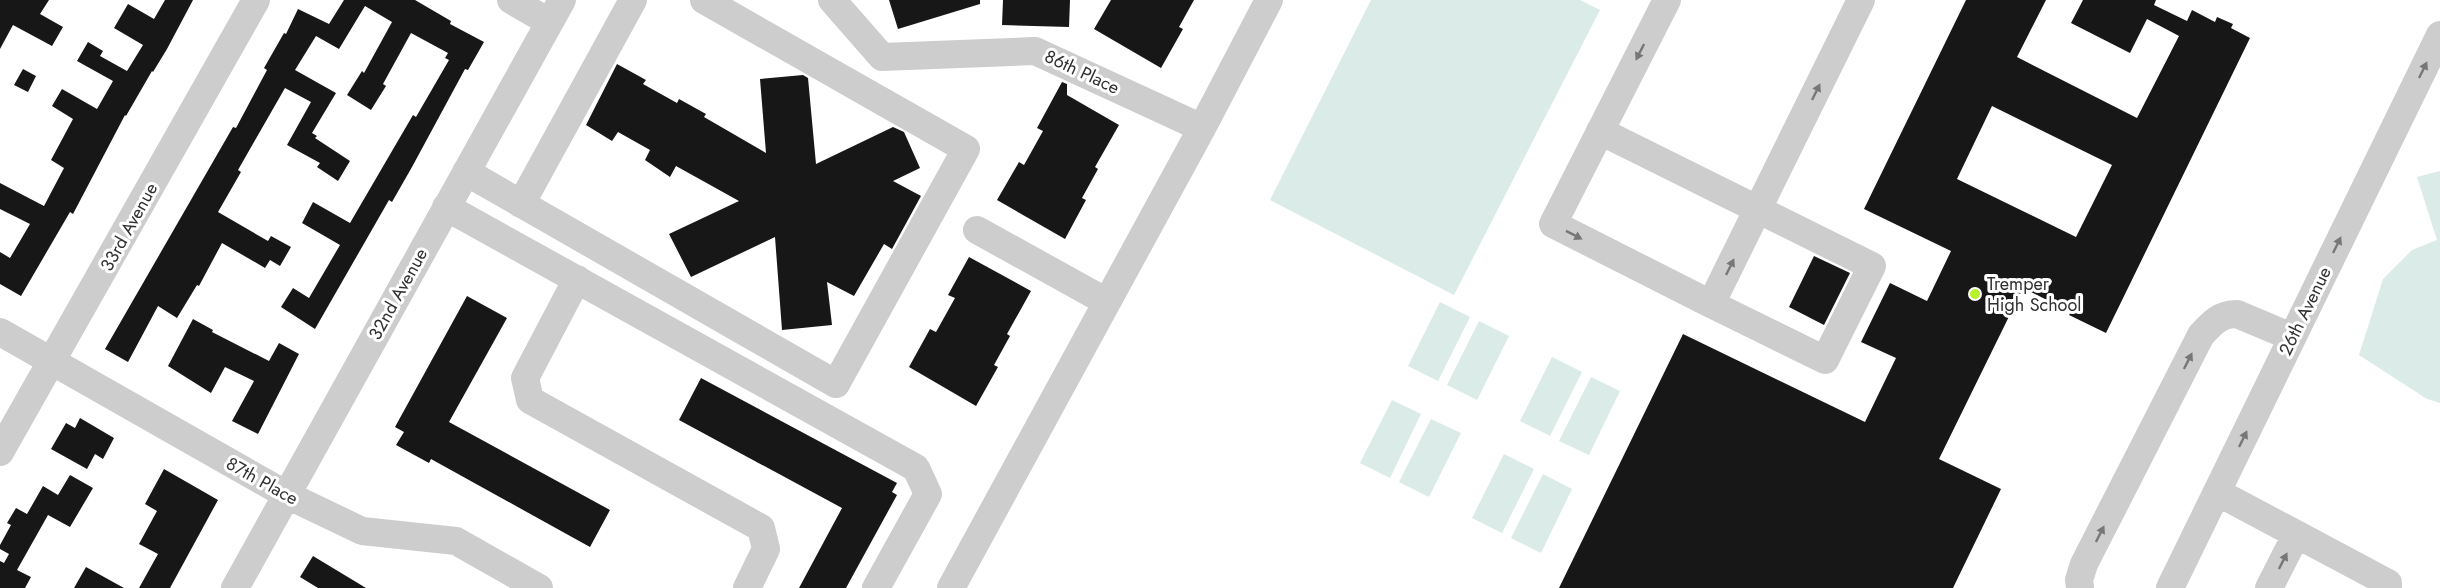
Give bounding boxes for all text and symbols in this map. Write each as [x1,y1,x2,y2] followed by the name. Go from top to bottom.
[1040,43,1124,101] street label: 86th Place
[1636,44,1645,61] one-way arrow
[2418,61,2427,78] one-way arrow
[1811,83,1821,100] one-way arrow
[94,178,164,276] street label: 33rd Avenue
[1565,229,1583,239] one-way arrow
[2333,237,2342,254] one-way arrow
[362,243,434,345] street label: 32nd Avenue
[1725,258,1734,275] one-way arrow
[2272,262,2338,360] street label: 26th Avenue
[1987,271,2081,318] place label: Tremper High School
[1968,287,1982,301] marker: Tremper High School
[2183,352,2193,369] one-way arrow
[2238,431,2247,448] one-way arrow
[221,451,303,511] street label: 87th Place
[2095,526,2105,543] one-way arrow
[2278,553,2287,570] one-way arrow

